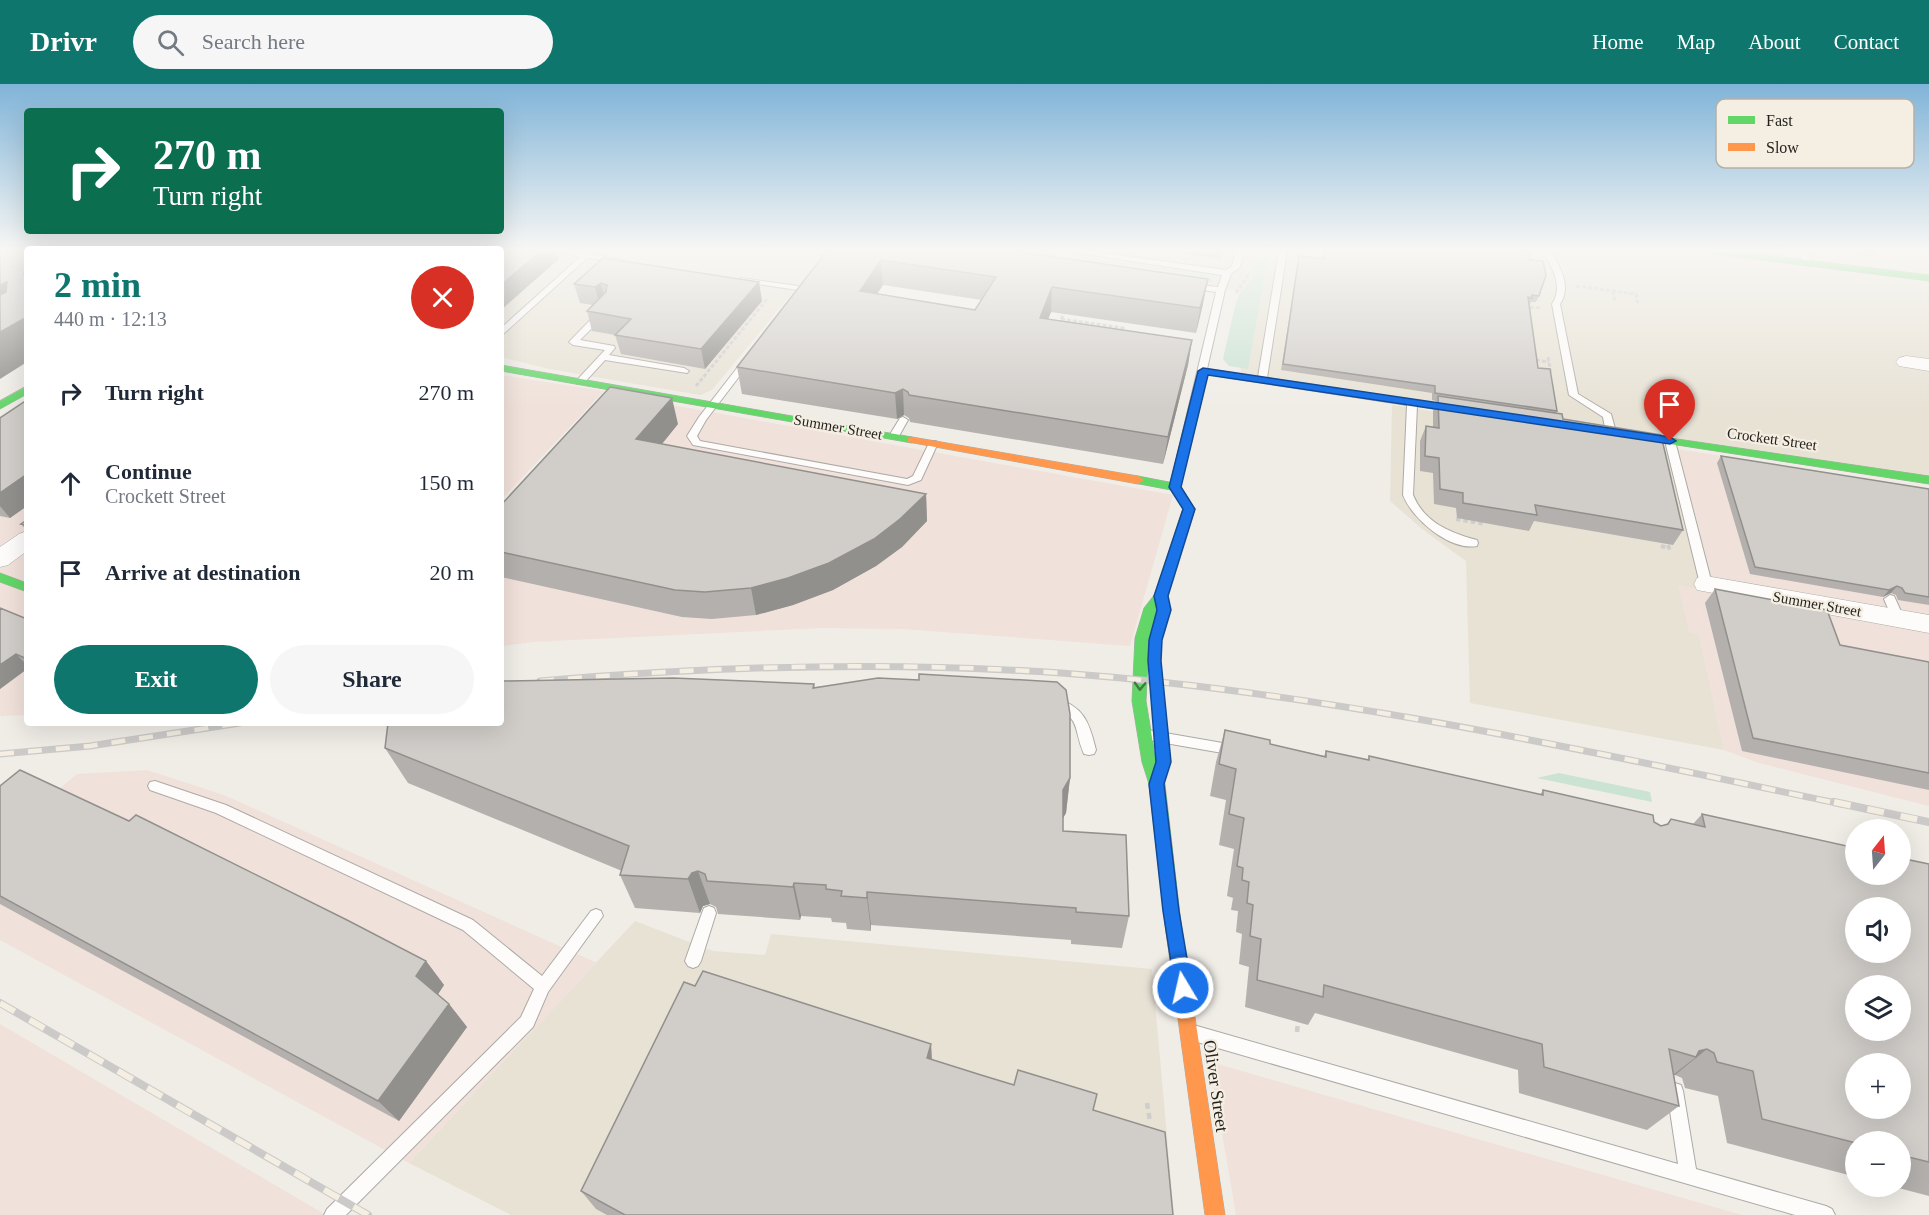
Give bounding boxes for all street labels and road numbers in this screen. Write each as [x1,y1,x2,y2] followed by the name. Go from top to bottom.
[793,411,884,443] street label: Summer Street
[1726,425,1819,453] street label: Crockett Street
[1772,588,1863,620] street label: Summer Street
[1200,1039,1232,1133] street label: Oliver Street

